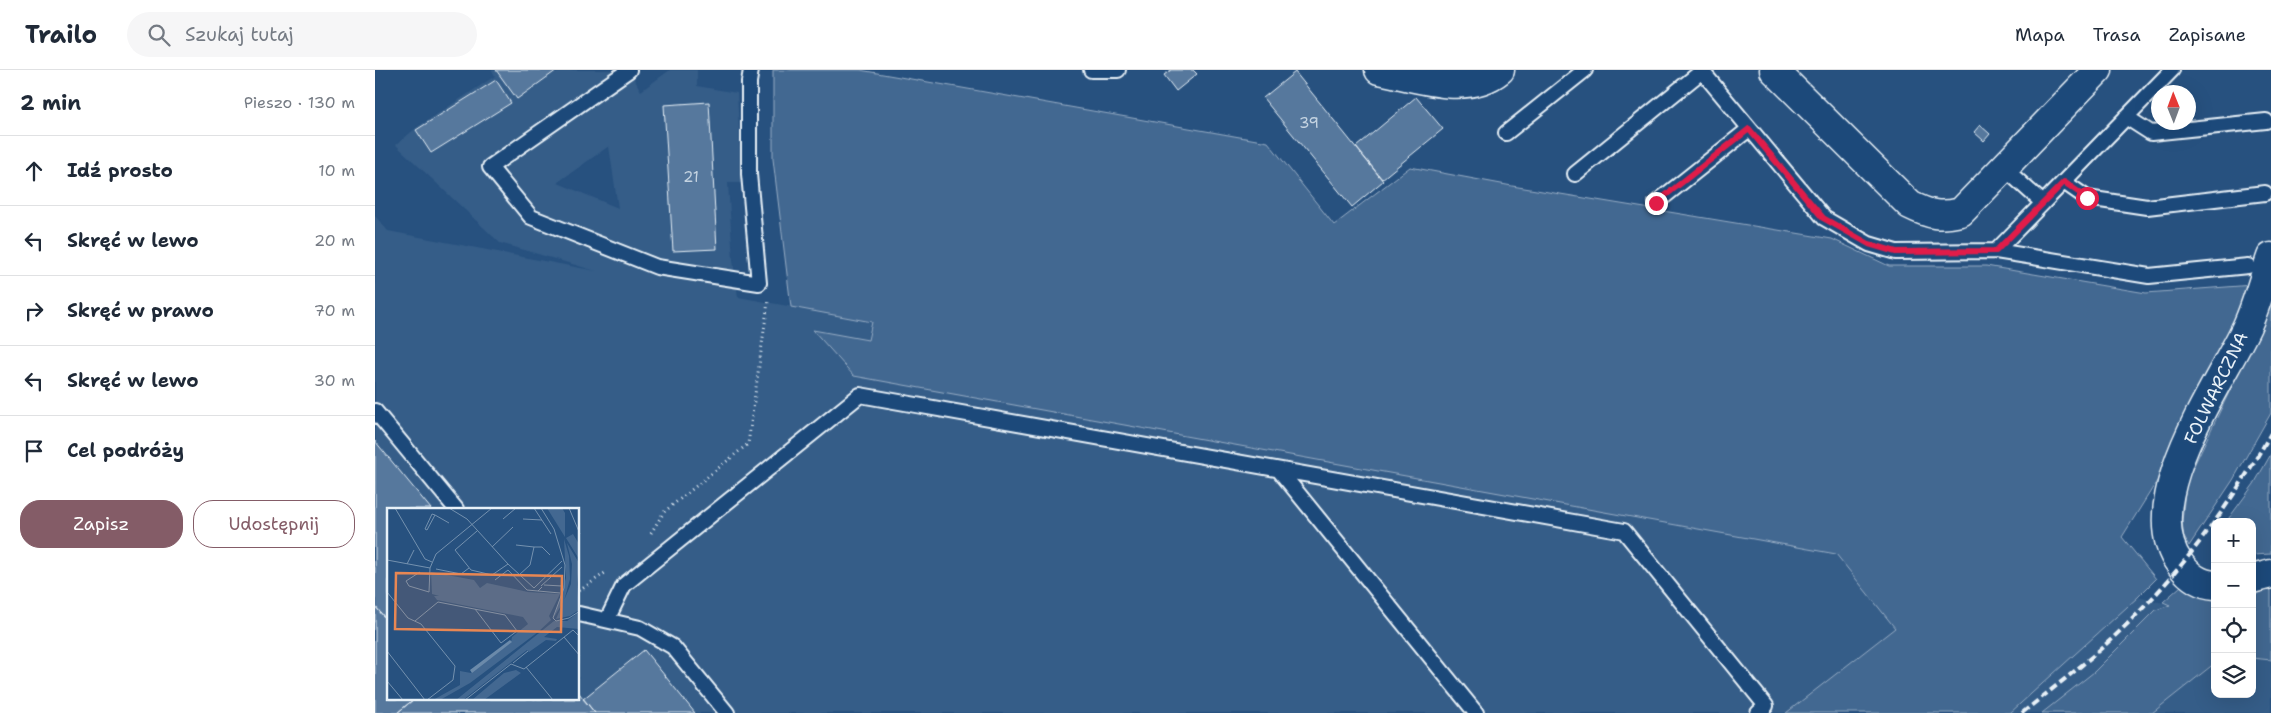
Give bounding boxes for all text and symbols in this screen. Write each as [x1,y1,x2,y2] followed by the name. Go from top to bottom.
[127,12,477,57] search box
[25,19,97,51] text: Trailo
[145,21,173,49] icon: search
[185,22,294,47] text: Szukaj tutaj
[2015,23,2065,47] text: Mapa
[2093,23,2141,47] text: Trasa
[2169,23,2246,47] text: Zapisane
[2151,85,2196,130] north arrow
[20,89,81,117] text: 2 min
[244,92,355,113] text: Pieszo · 130 m
[1299,113,1319,133] house number: 39
[20,157,48,185] icon: ahead
[67,158,173,183] text: Idź prosto
[318,160,355,181] text: 10 m
[683,167,699,187] house number: 21
[2076,187,2099,210] route start
[1645,192,1668,215] route end
[20,227,48,255] icon: left
[67,228,199,253] text: Skręć w lewo
[314,230,355,251] text: 20 m
[20,297,48,325] icon: right
[67,298,214,323] text: Skręć w prawo
[314,300,355,321] text: 70 m
[2179,328,2253,448] street label: FOLWARCZNA
[20,367,48,395] icon: left
[67,368,199,393] text: Skręć w lewo
[314,370,355,391] text: 30 m
[20,437,48,465] icon: arrive
[67,438,184,463] text: Cel podróży
[20,500,183,548] button: Zapisz
[193,500,355,548] button: Udostępnij
[387,508,580,700] inset map
[2211,518,2256,698] map controls
[2211,518,2256,563] button: +
[2211,563,2256,608] button: −
[2211,608,2256,653] button: locate
[2211,653,2256,698] button: layers

